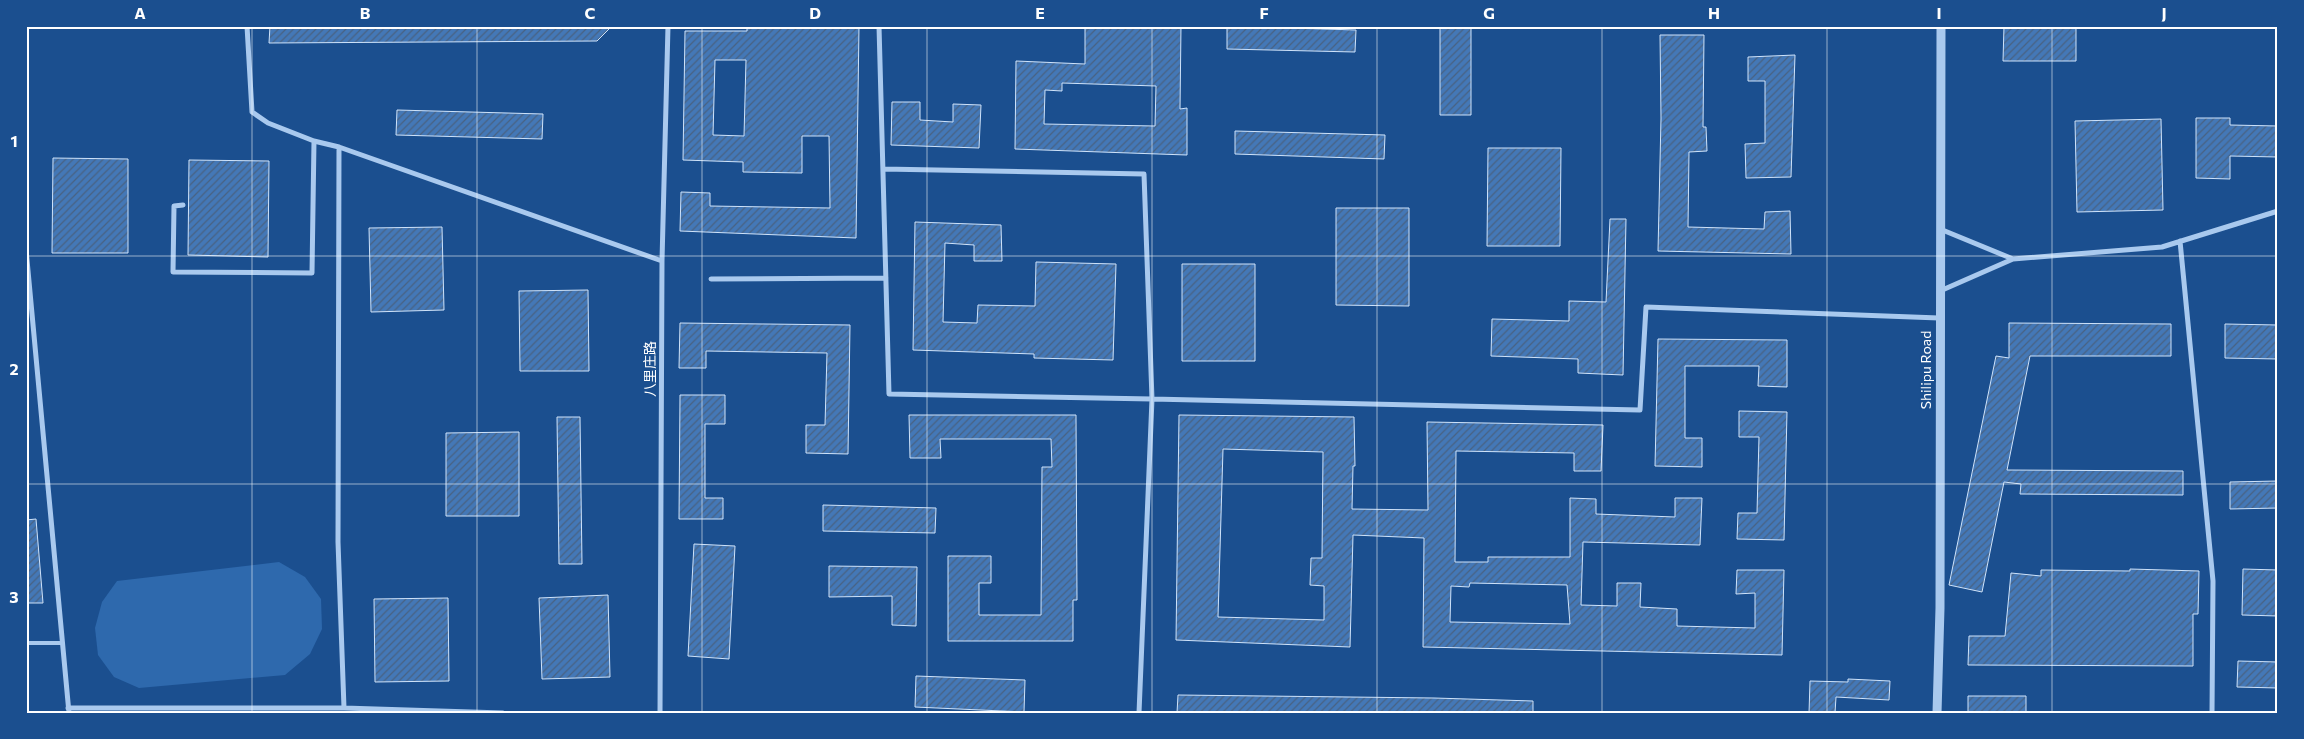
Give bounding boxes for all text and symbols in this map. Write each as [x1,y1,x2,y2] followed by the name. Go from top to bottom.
[134,3,146,22] text: A
[360,3,371,22] text: B
[585,3,596,22] text: C
[809,3,821,22] text: D
[1035,3,1045,22] text: E
[1259,3,1269,22] text: F
[1483,3,1495,22] text: G
[1708,3,1720,22] text: H
[1936,3,1942,22] text: I
[2161,3,2167,22] text: J
[10,131,18,150] text: 1
[1917,331,1934,409] street label: Shilipu Road
[641,341,658,397] street label: 八里庄路
[9,359,19,378] text: 2
[9,587,19,606] text: 3

